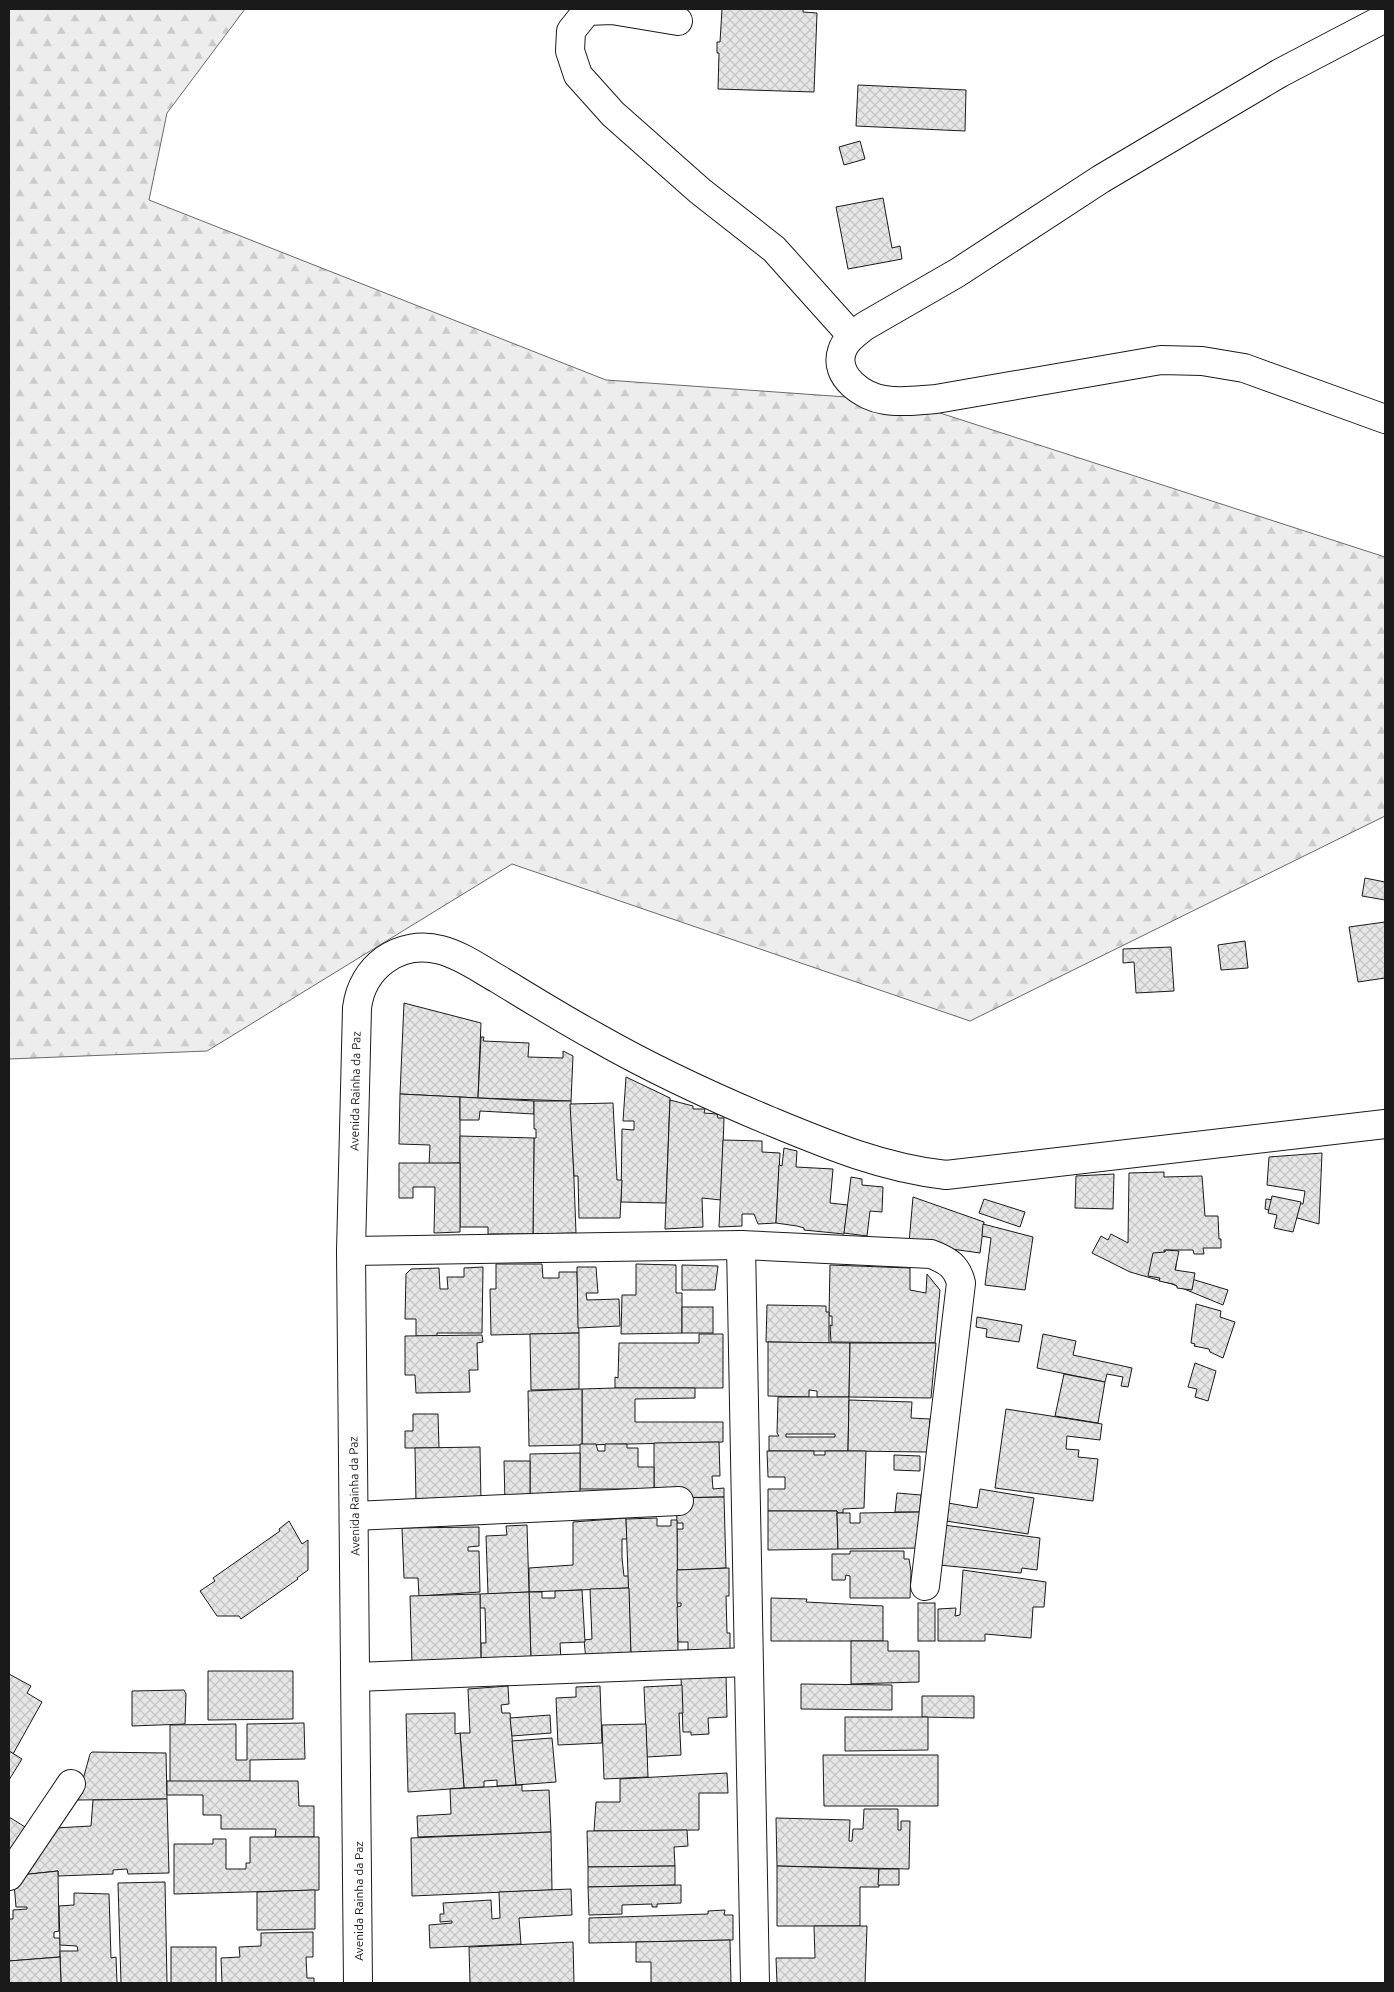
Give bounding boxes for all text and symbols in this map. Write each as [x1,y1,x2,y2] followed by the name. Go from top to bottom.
[347,1031,363,1151] street label: Avenida Rainha da Paz
[346,1436,362,1556] street label: Avenida Rainha da Paz
[352,1841,365,1961] street label: Avenida Rainha da Paz

